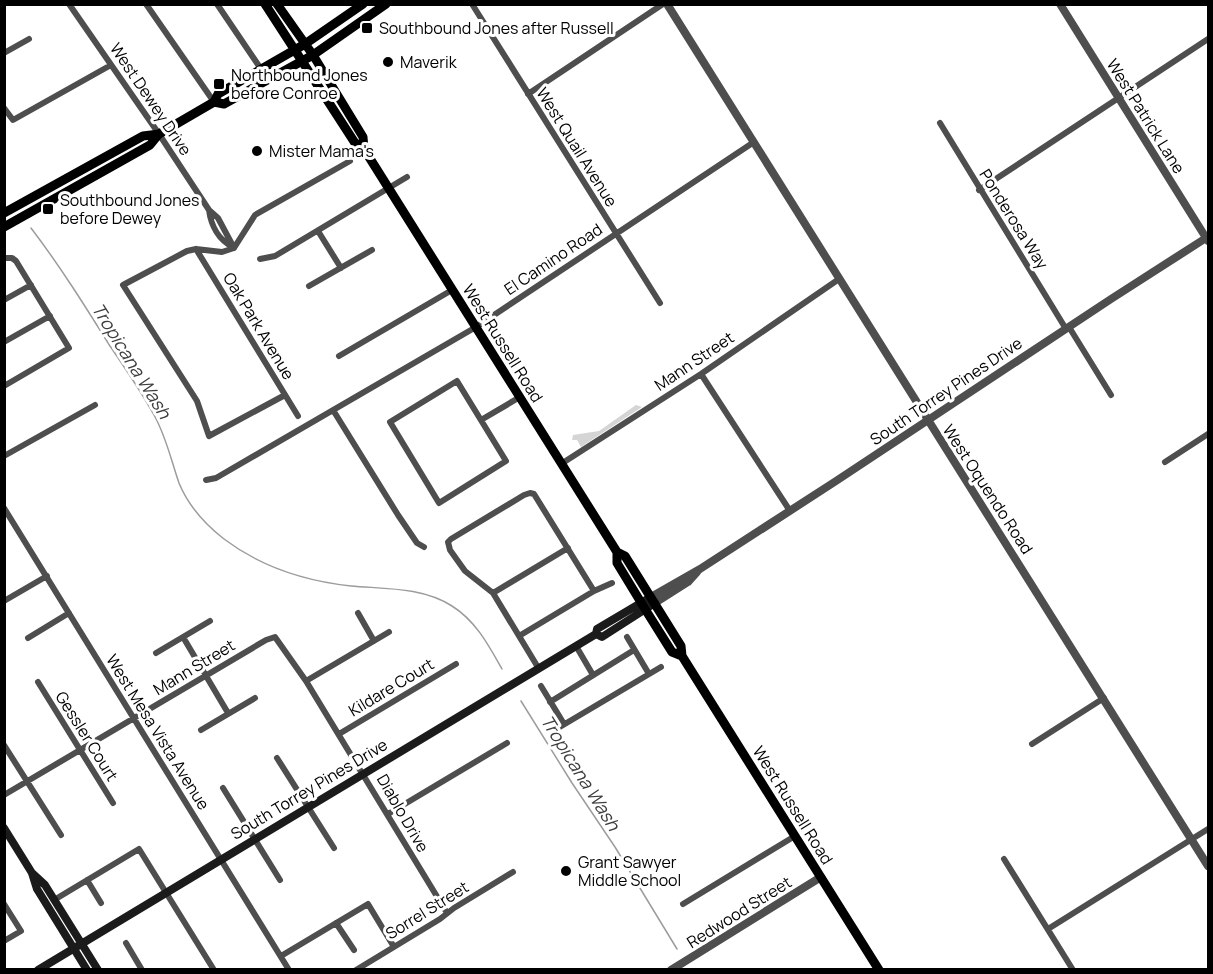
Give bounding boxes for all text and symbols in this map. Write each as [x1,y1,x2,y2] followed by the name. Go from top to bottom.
[379,17,614,39] place label: Southbound Jones after Russell
[360,21,374,35] marker: Southbound Jones after Russell
[105,38,197,160] street label: West Dewey Drive
[400,51,458,73] place label: Maverik
[1102,54,1190,178] street label: West Patrick Lane
[381,55,395,69] marker: Maverik
[231,64,368,104] place label: Northbound Jones before Conroe
[212,77,226,91] marker: Northbound Jones before Conroe
[531,83,623,211] street label: West Quail Avenue
[269,140,374,162] place label: Mister Mama's
[250,144,264,158] marker: Mister Mama's
[974,165,1054,274] street label: Ponderosa Way
[60,189,199,229] place label: Southbound Jones before Dewey
[41,202,55,216] marker: Southbound Jones before Dewey
[500,218,606,300] street label: El Camino Road
[218,268,300,384] street label: Oak Park Avenue
[458,280,548,406] street label: West Russell Road
[87,298,178,424] water label: Tropicana Wash
[650,326,738,396] street label: Mann Street
[866,332,1026,450] street label: South Torrey Pines Drive
[938,420,1038,558] street label: West Oquendo Road
[149,634,239,700] street label: Mann Street
[101,650,215,814] street label: West Mesa Vista Avenue
[344,653,438,721] street label: Kildare Court
[51,687,123,785] street label: Gessler Court
[536,710,627,836] water label: Tropicana Wash
[227,733,391,845] street label: South Torrey Pines Drive
[748,742,838,868] street label: West Russell Road
[372,770,434,856] street label: Diablo Drive
[578,851,681,891] place label: Grant Sawyer Middle School
[559,864,573,878] marker: Grant Sawyer Middle School
[683,871,795,953] street label: Redwood Street
[381,876,473,944] street label: Sorrel Street

